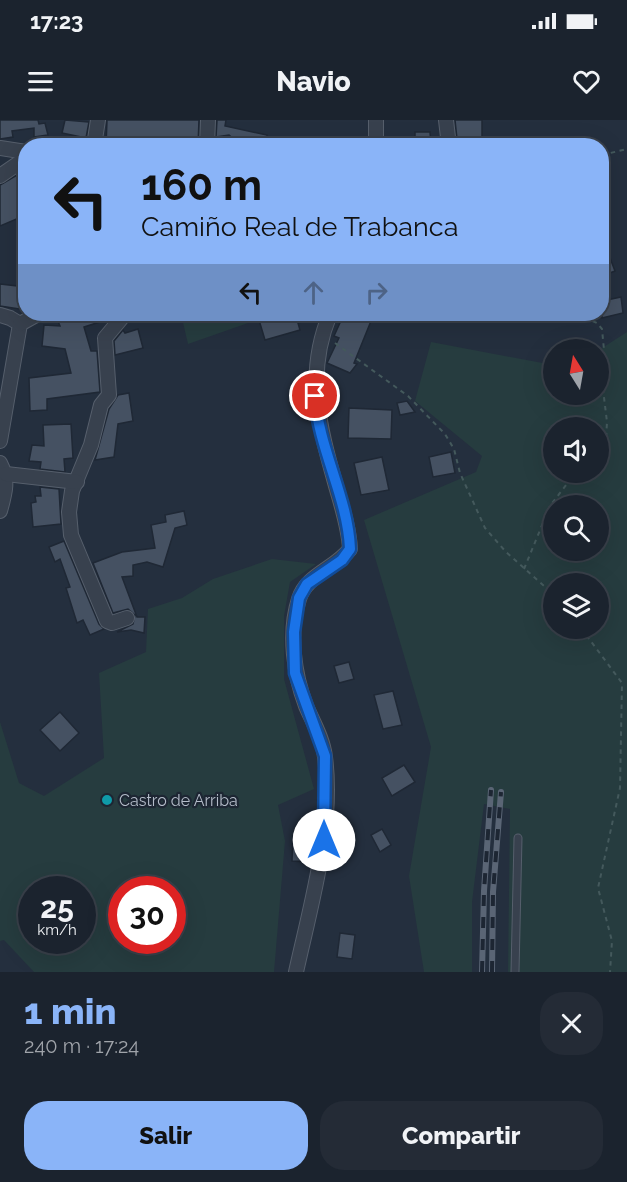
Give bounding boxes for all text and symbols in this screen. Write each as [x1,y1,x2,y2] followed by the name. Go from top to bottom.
[30,8,83,34] text: 17:23
[24,65,57,98] icon: menu
[570,65,603,98] icon: heart
[276,66,351,97] text: Navio
[141,161,262,210] text: 160 m
[42,162,120,240] icon: left
[141,211,458,242] text: Camiño Real de Trabanca
[234,276,267,309] icon: left
[297,276,330,309] icon: ahead
[360,276,393,309] icon: right
[543,339,609,405] north arrow
[543,339,609,639] map controls
[289,370,340,421] pin
[298,379,331,412] icon: arrive
[543,417,609,483] button: sound
[543,495,609,561] button: search
[543,573,609,639] button: layers
[119,791,238,810] place label: Castro de Arriba
[100,793,114,807] marker: Castro de Arriba
[292,808,356,872] position arrow
[108,876,186,954] speed limit sign: 30
[40,890,74,925] text: 25
[37,921,77,939] text: km/h
[24,990,116,1032] text: 1 min
[540,992,603,1055] button: close
[24,1034,139,1058] text: 240 m · 17:24
[24,1101,308,1170] button: Salir
[320,1101,603,1170] button: Compartir

